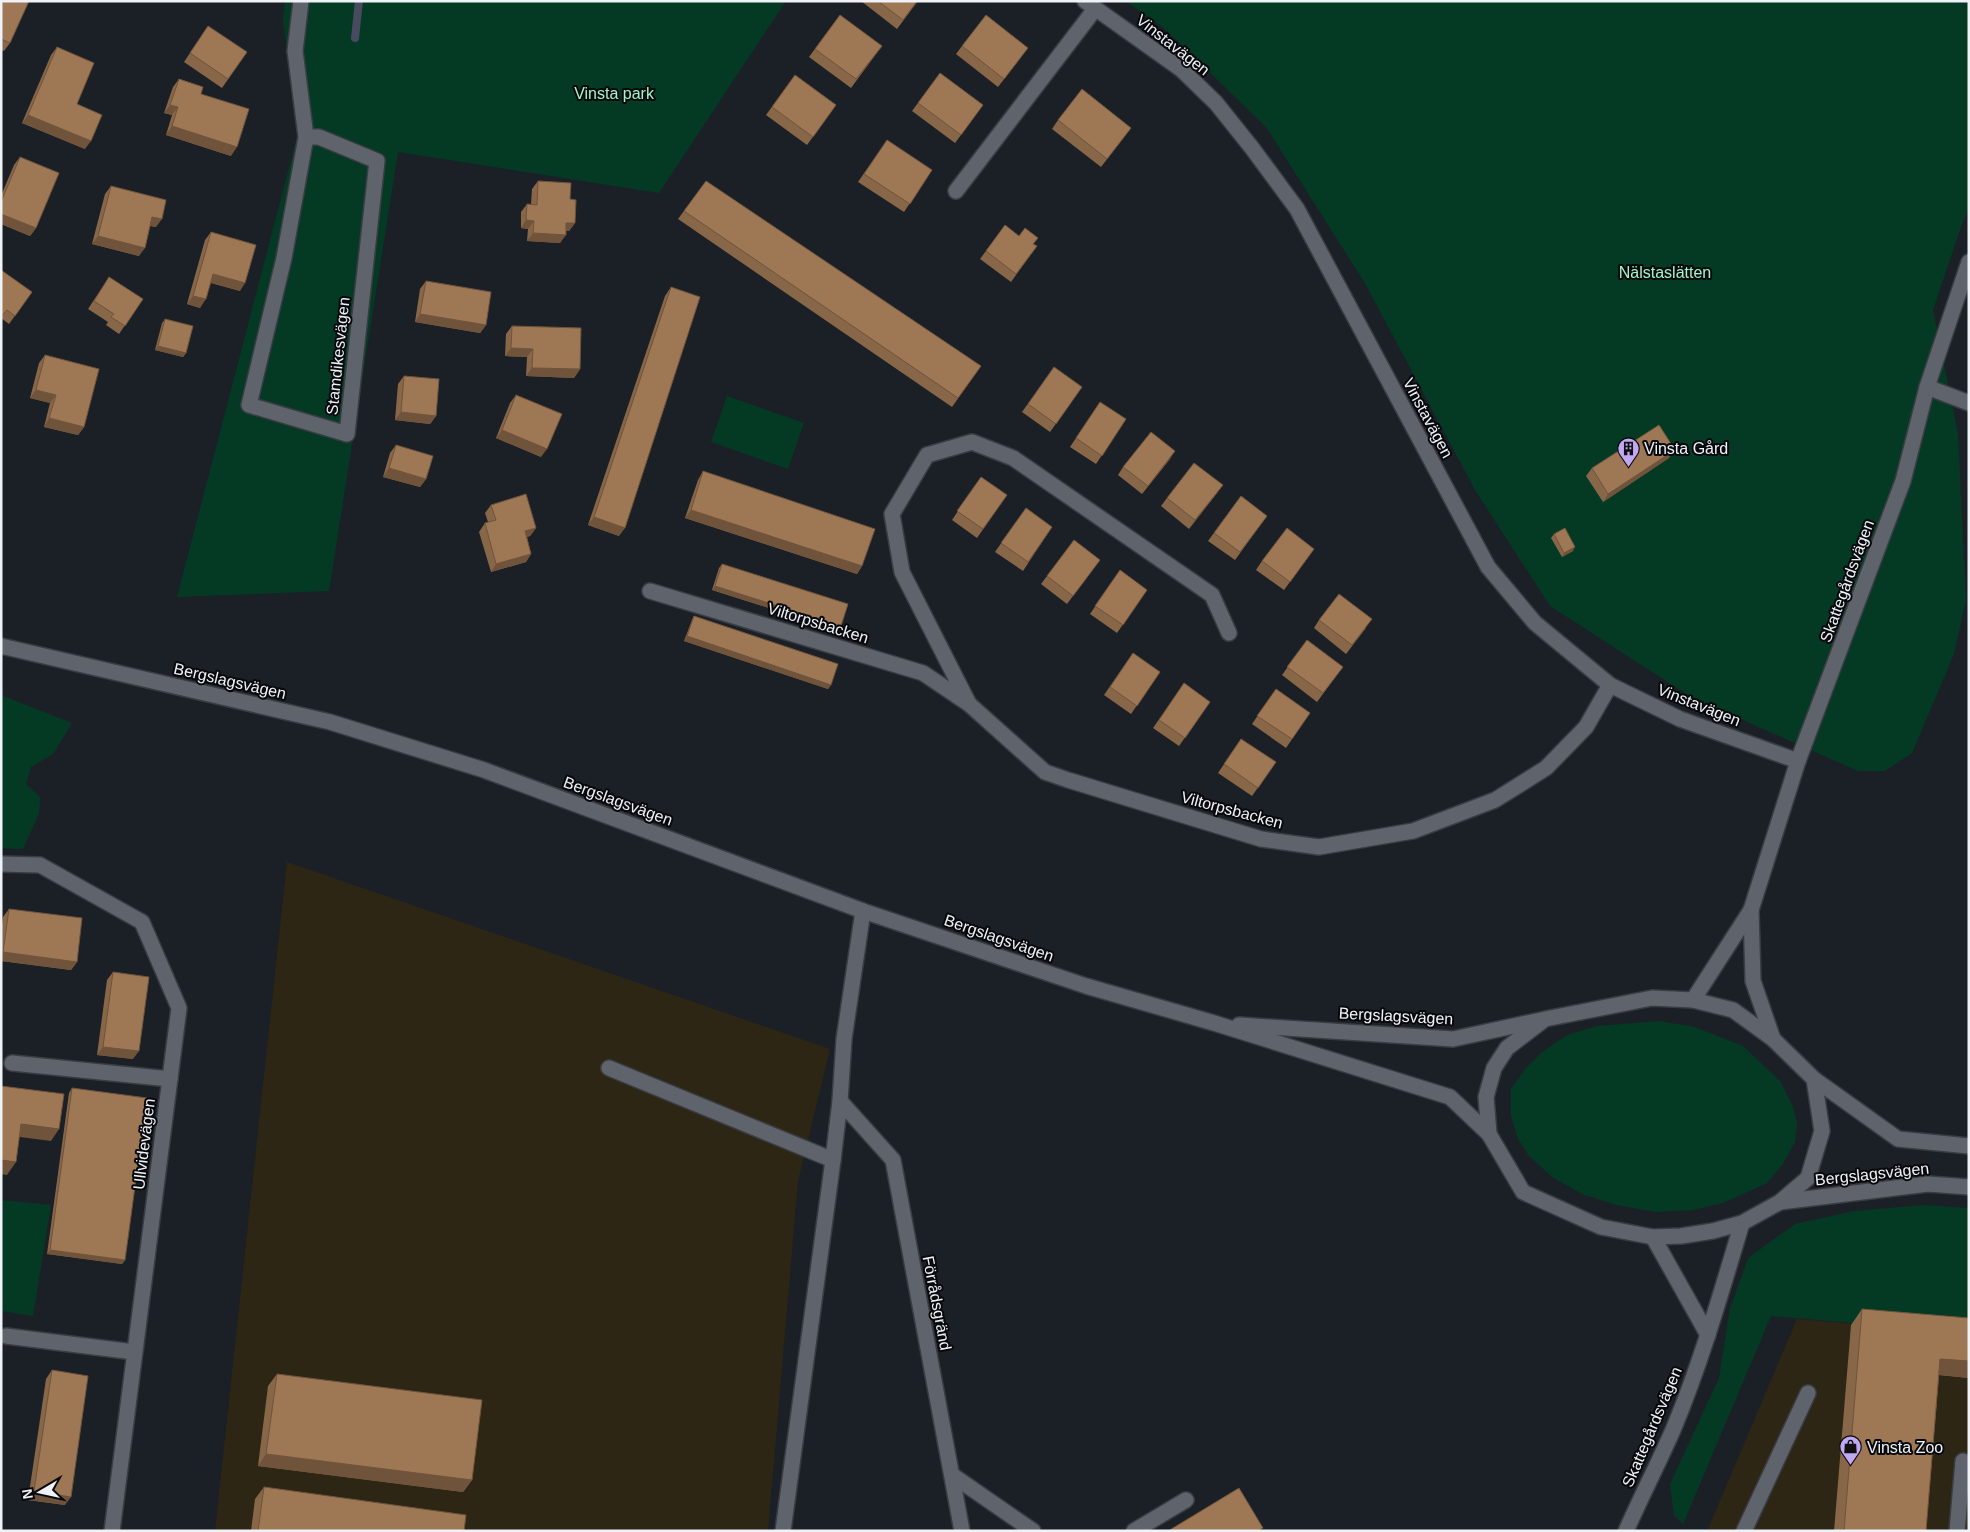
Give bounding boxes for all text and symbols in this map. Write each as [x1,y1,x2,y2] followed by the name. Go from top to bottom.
[1133,11,1213,79] street label: Vinstavägen
[574,85,655,102] park label: Vinsta park
[1619,264,1711,281] park label: Nälstaslätten
[323,296,353,416] street label: Stamdikesvägen
[1400,375,1456,461] street label: Vinstavägen
[1616,436,1640,467] building icon: Vinsta Gård
[1644,440,1728,457] place label: Vinsta Gård
[1817,517,1877,645] street label: Skattegårdsvägen
[765,600,871,646] street label: Viltorpsbacken
[172,660,288,702] street label: Bergslagsvägen
[1655,681,1743,729] street label: Vinstavägen
[561,773,675,829] street label: Bergslagsvägen
[1179,788,1285,832] street label: Viltorpsbacken
[942,911,1056,965] street label: Bergslagsvägen
[1338,1005,1454,1027] street label: Bergslagsvägen
[130,1098,158,1190] street label: Ullvidevägen
[1814,1160,1930,1188] street label: Bergslagsvägen
[919,1254,955,1352] street label: Förrådsgränd
[1619,1364,1685,1490] street label: Skattegårdsvägen
[1839,1435,1863,1466] shop icon: Vinsta Zoo
[1867,1439,1943,1456] place label: Vinsta Zoo
[15,1467,65,1517] north arrow
[18,1488,36,1500] text: N

